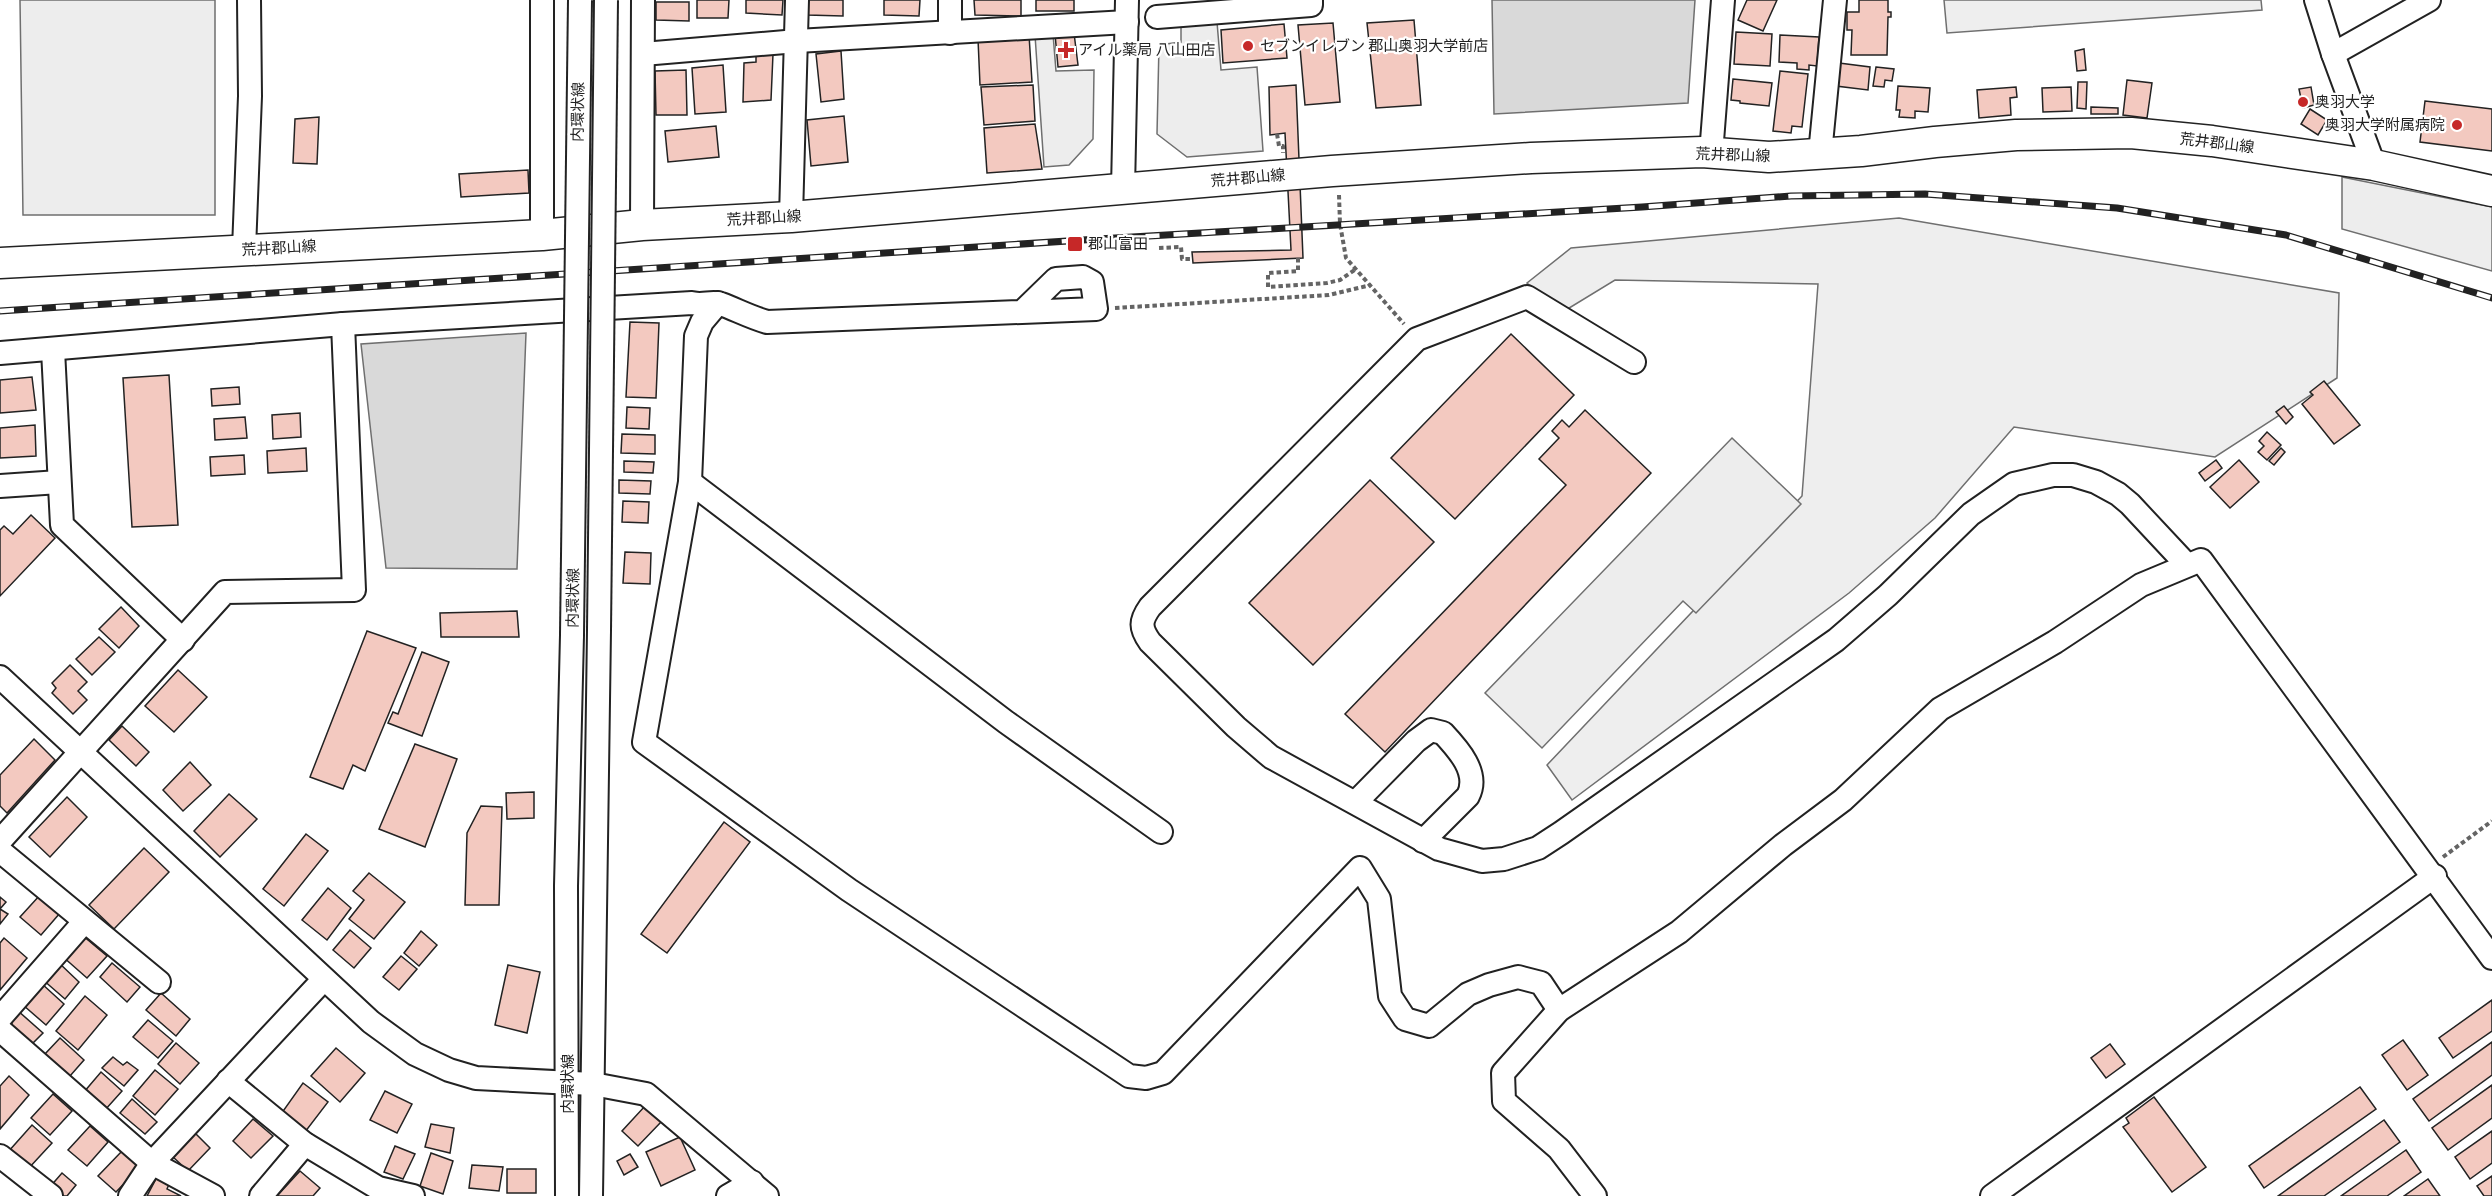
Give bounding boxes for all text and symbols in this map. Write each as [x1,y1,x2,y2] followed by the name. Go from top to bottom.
[1260,37,1488,55] place label: セブンイレブン 郡山奥羽大学前店
[1241,39,1255,53] marker: セブンイレブン 郡山奥羽大学前店
[1078,41,1216,59] place label: アイル薬局 八山田店
[1059,43,1073,57] marker: アイル薬局 八山田店
[568,82,588,142] street label: 内環状線
[2315,93,2375,111] place label: 奥羽大学
[2296,95,2310,109] marker: 奥羽大学
[2325,116,2445,134] place label: 奥羽大学附属病院
[2450,118,2464,132] marker: 奥羽大学附属病院
[2179,129,2255,157] street label: 荒井郡山線
[1695,145,1771,165] street label: 荒井郡山線
[1210,166,1286,190] street label: 荒井郡山線
[726,207,802,229] street label: 荒井郡山線
[1066,235,1084,253] marker: 郡山富田
[1088,235,1148,253] place label: 郡山富田
[241,237,317,259] street label: 荒井郡山線
[563,568,583,628] street label: 内環状線
[559,1054,577,1114] street label: 内環状線

